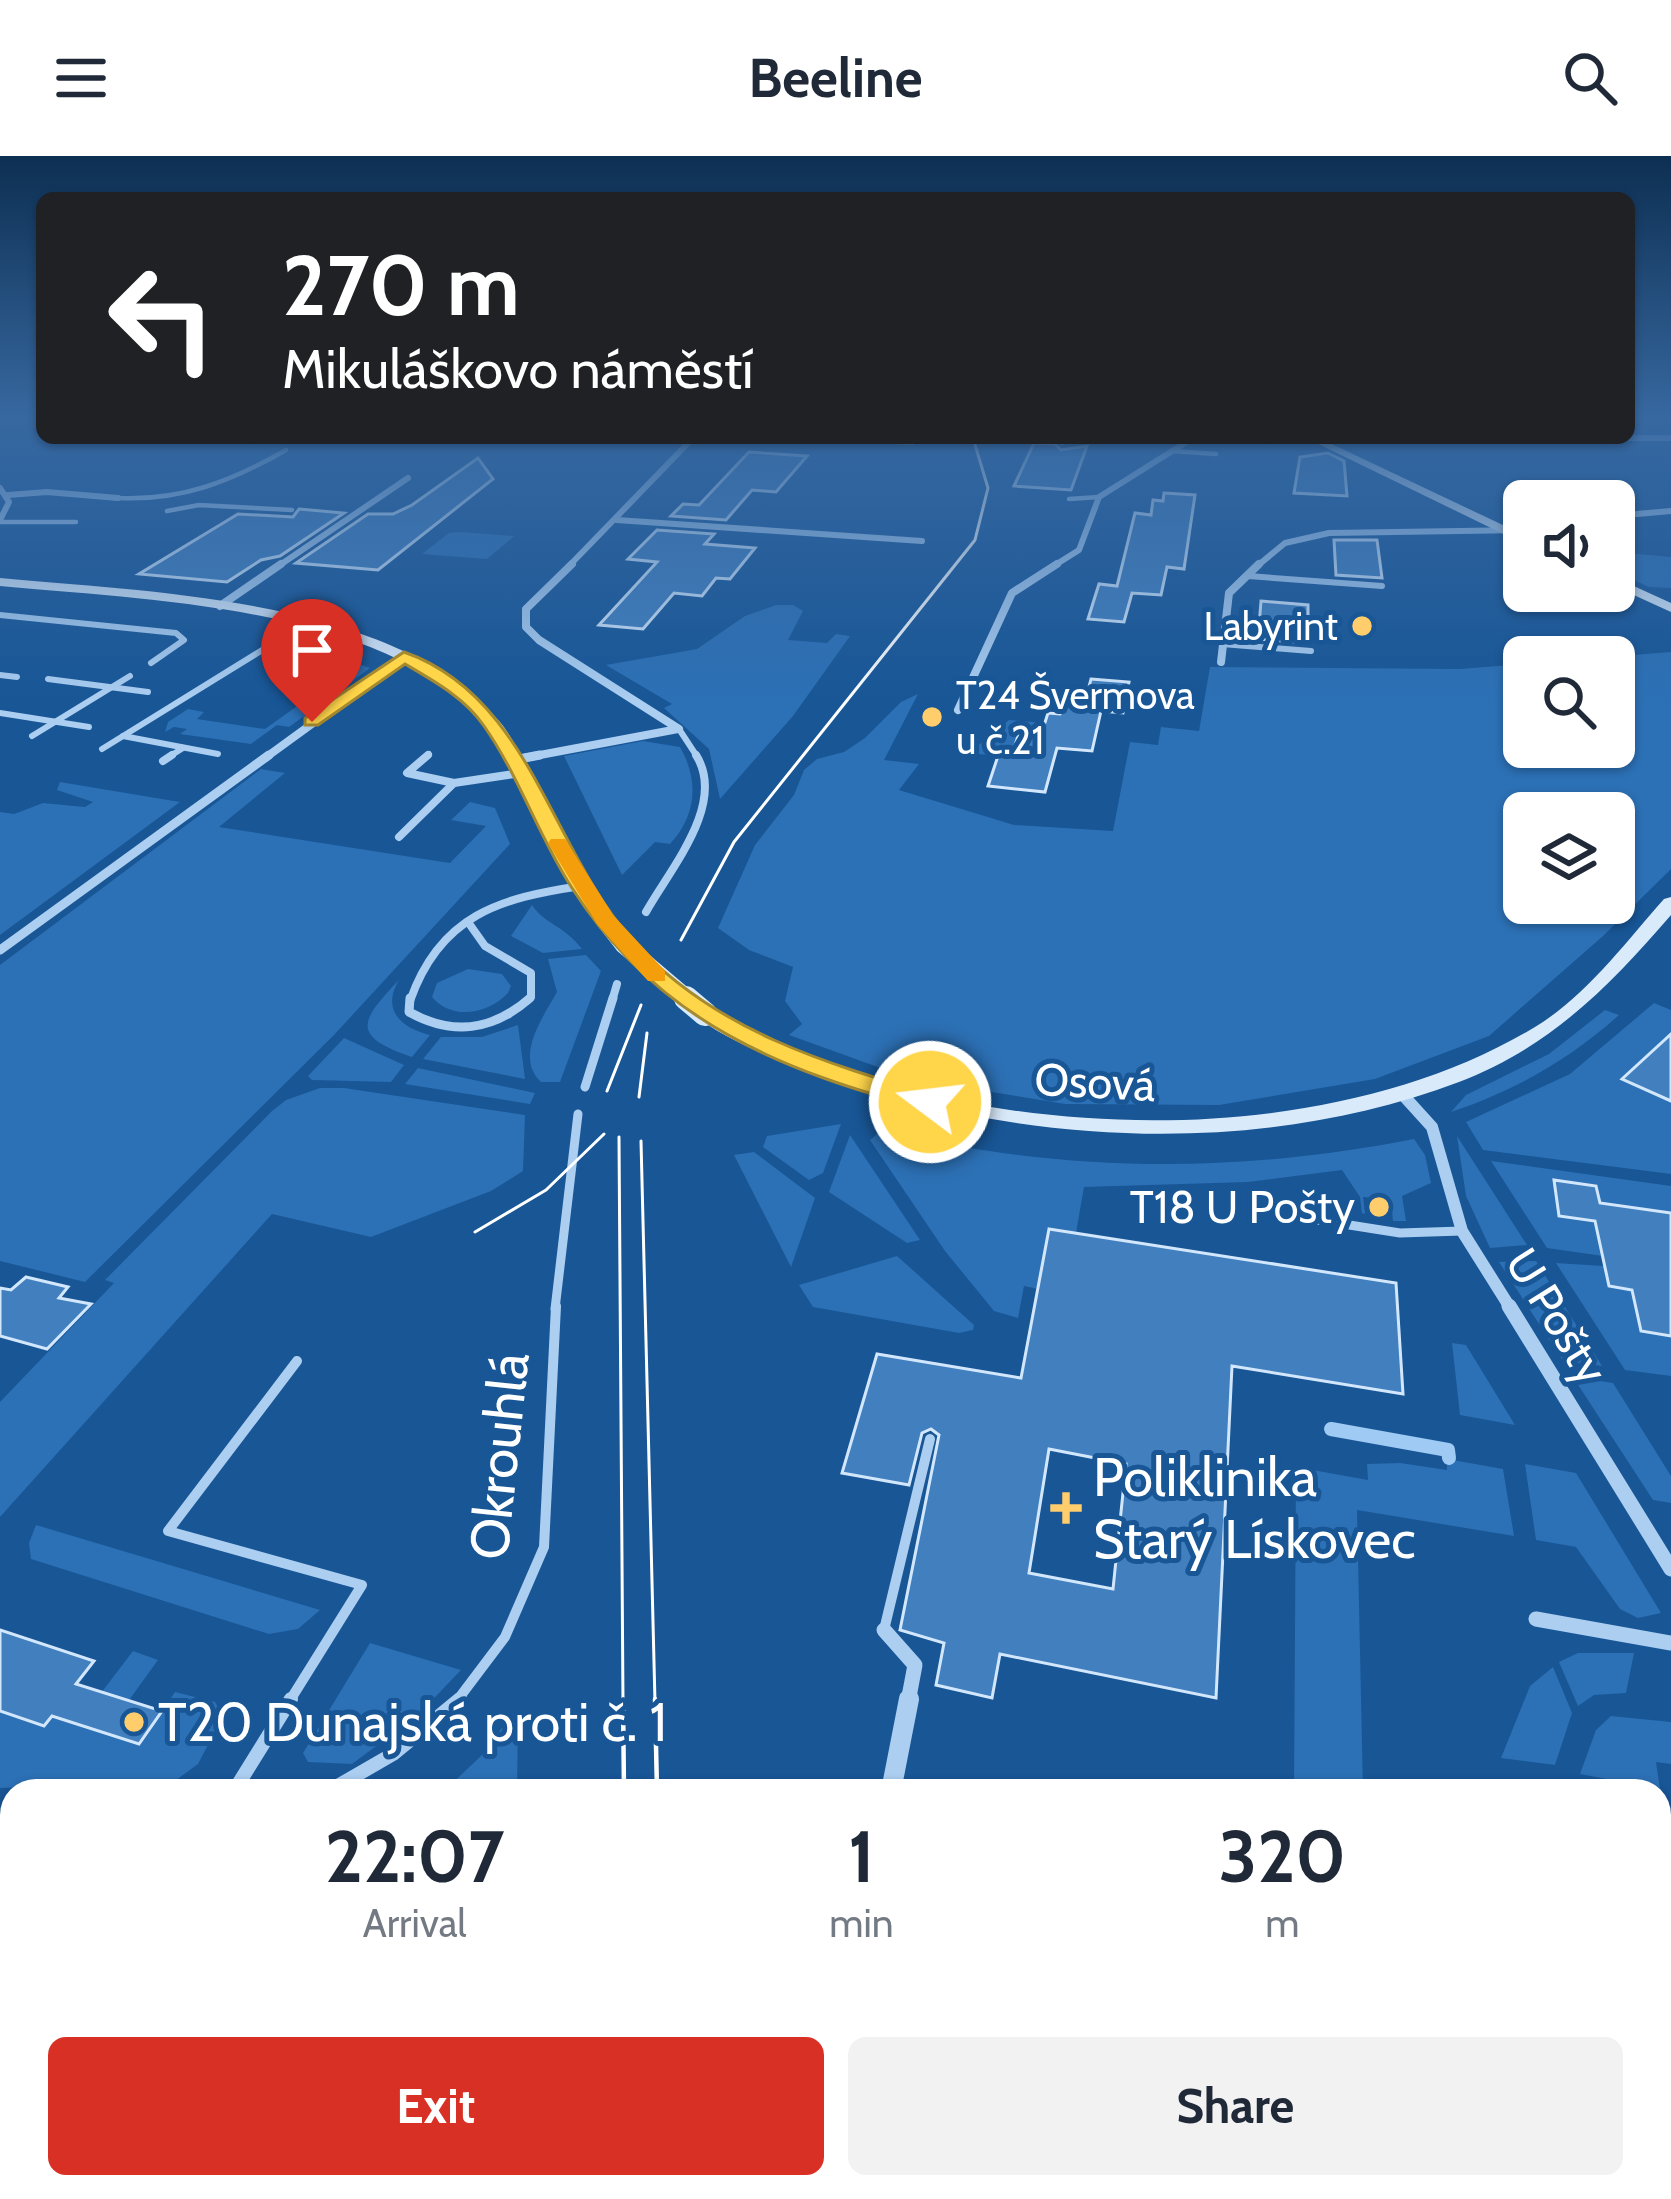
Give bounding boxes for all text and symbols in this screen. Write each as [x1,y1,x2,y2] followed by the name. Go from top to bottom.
[48,45,114,111] icon: menu
[748,45,923,111] text: Beeline
[1557,45,1623,111] icon: search
[282,234,520,336] text: 270 m
[84,240,240,396] icon: left
[282,336,754,402] text: Mikuláškovo náměstí
[1503,480,1635,924] map controls
[1503,480,1635,612] button: sound
[261,599,363,722] pin
[1204,602,1338,650] place label: Labyrint
[1349,613,1375,639] marker: Labyrint
[279,617,345,683] icon: arrive
[1503,636,1635,768] button: search
[956,671,1195,764] place label: T24 Švermova u č.21
[919,704,945,730] marker: T24 Švermova u č.21
[1503,792,1635,924] button: layers
[867,1039,993,1165] position arrow
[1033,1052,1157,1112] street label: Osová
[1130,1180,1355,1234] place label: T18 U Pošty
[1366,1194,1392,1220] marker: T18 U Pošty
[1495,1238,1620,1394] street label: U Pošty
[455,1349,543,1563] street label: Okrouhlá
[1093,1444,1416,1572] place label: Poliklinika Starý Lískovec
[1050,1492,1082,1524] marker: Poliklinika Starý Lískovec
[158,1689,667,1755] place label: T20 Dunajská proti č. 1
[121,1709,147,1735] marker: T20 Dunajská proti č. 1
[325,1813,505,1900] text: 22:07
[848,1813,875,1900] text: 1
[1218,1813,1346,1900] text: 320
[363,1899,467,1947] text: Arrival
[829,1899,894,1947] text: min
[1265,1899,1299,1947] text: m
[48,2037,824,2175] button: Exit
[848,2037,1623,2175] button: Share

